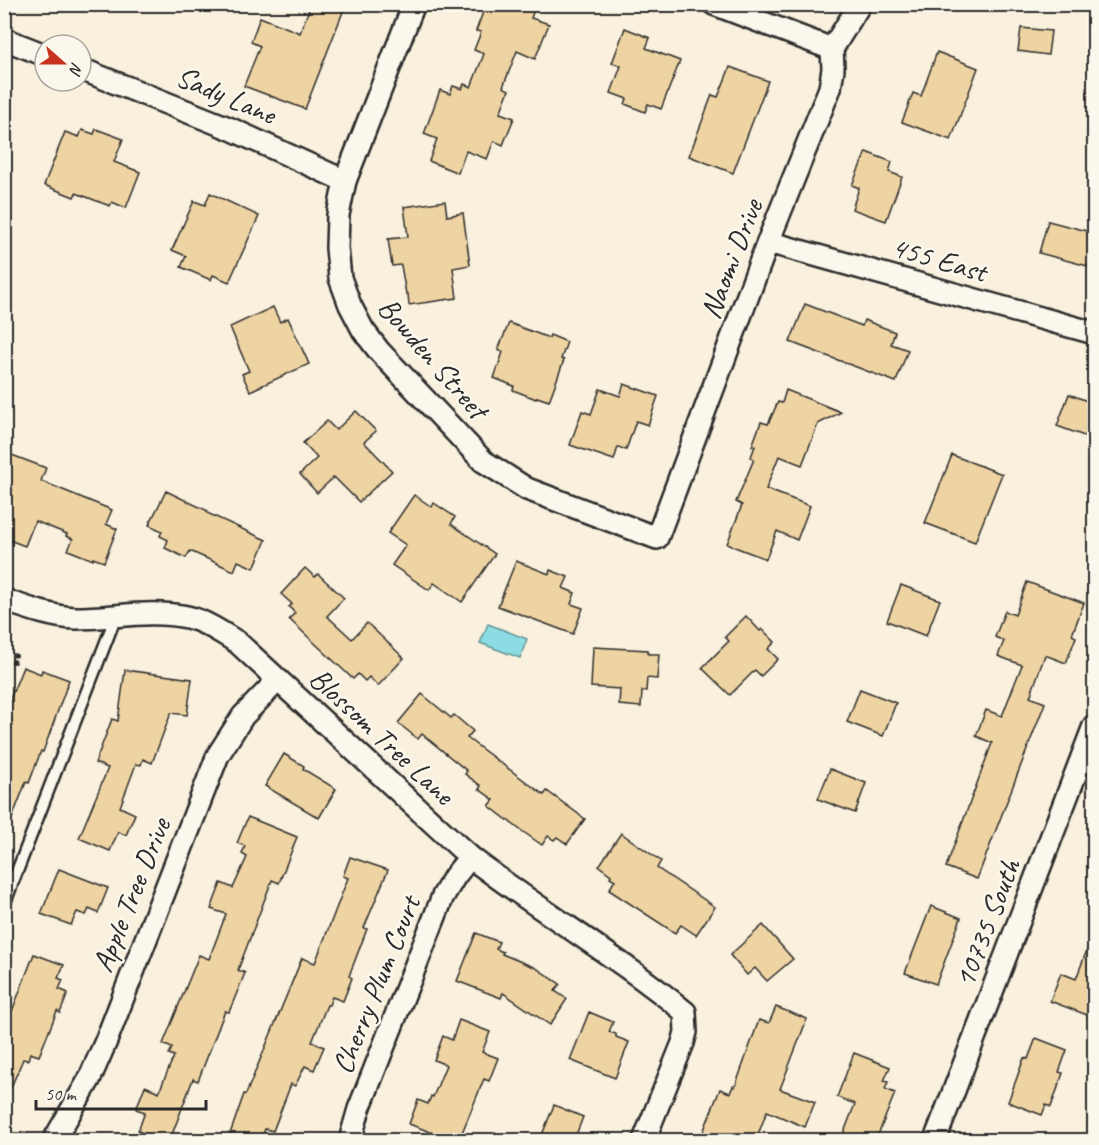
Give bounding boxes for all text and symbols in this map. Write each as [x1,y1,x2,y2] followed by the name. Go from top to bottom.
[33,33,93,93] north arrow
[170,57,284,134] street label: Sady Lane
[64,60,87,79] text: N
[691,192,772,324] street label: Naomi Drive
[887,227,994,291] street label: 455 East
[370,289,499,430] street label: Bowden Street
[302,659,464,814] street label: Blossom Tree Lane
[83,811,180,977] street label: Apple Tree Drive
[945,852,1029,992] street label: 10735 South
[323,888,430,1079] street label: Cherry Plum Court
[36,1073,206,1111] scale bar
[45,1083,78,1105] text: 50 m

